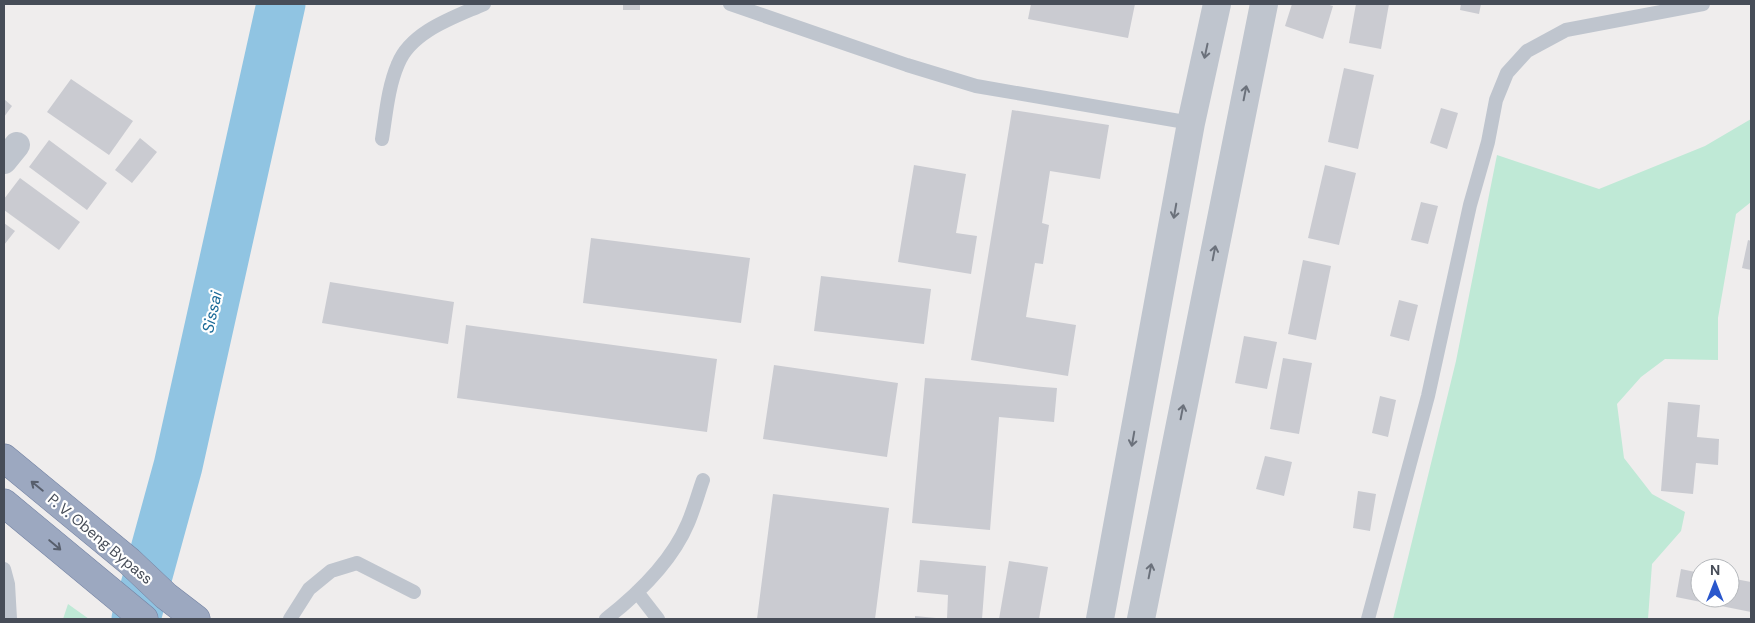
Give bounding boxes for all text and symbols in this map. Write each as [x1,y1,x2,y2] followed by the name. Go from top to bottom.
[1201,43,1211,59] one-way arrow
[1241,86,1251,102] one-way arrow
[1169,202,1179,218] one-way arrow
[1209,245,1219,261] one-way arrow
[197,288,227,335] water label: Sissai
[1178,404,1187,420] one-way arrow
[1127,431,1137,447] one-way arrow
[31,481,44,492] one-way arrow
[43,489,157,589] street label: P. V. Obeng Bypass
[48,539,61,550] one-way arrow
[1690,558,1740,608] north arrow
[1710,561,1720,579] text: N
[1146,564,1156,580] one-way arrow

